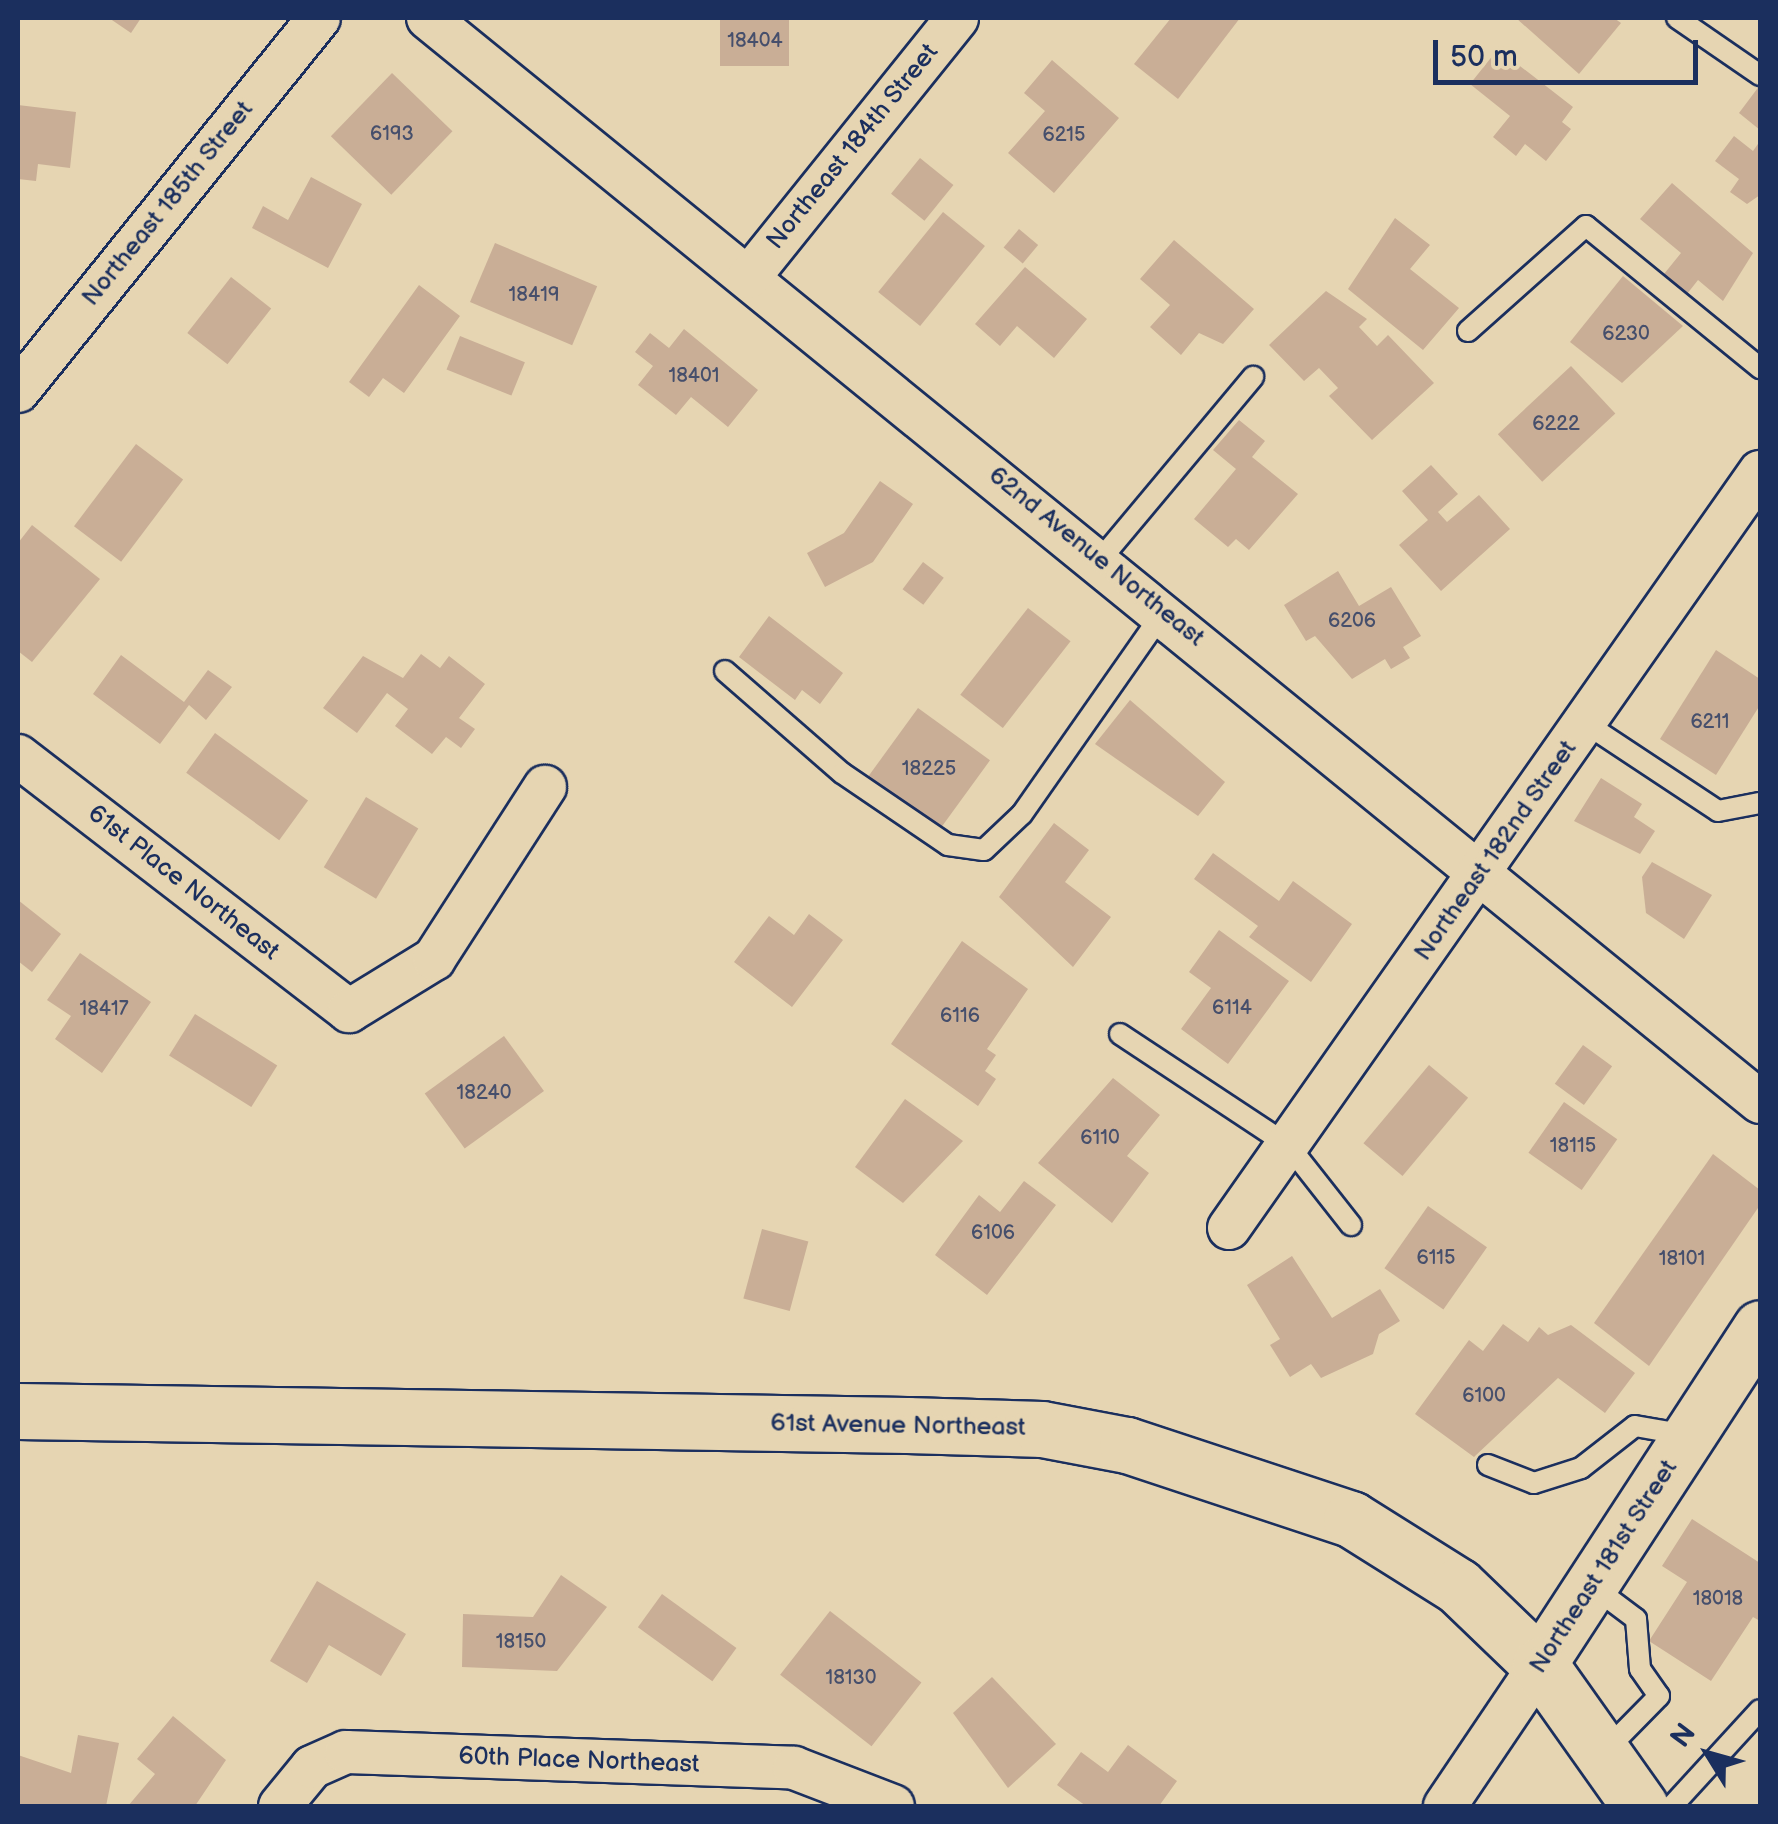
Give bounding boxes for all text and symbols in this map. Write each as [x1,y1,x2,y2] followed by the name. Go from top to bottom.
[1438,20,1703,82] scale bar
[727,29,783,53] house number: 18404
[761,38,945,256] street label: Northeast 184th Street
[1450,39,1518,75] text: 50 m
[76,95,260,313] street label: Northeast 185th Street
[370,122,414,146] house number: 6193
[1043,123,1085,147] house number: 6215
[509,283,559,307] house number: 18419
[1602,322,1650,346] house number: 6230
[668,364,720,388] house number: 18401
[1532,412,1580,436] house number: 6222
[982,461,1210,653] street label: 62nd Avenue Northeast
[1328,609,1376,633] house number: 6206
[1690,710,1730,734] house number: 6211
[1408,735,1584,967] street label: Northeast 182nd Street
[902,757,956,781] house number: 18225
[81,799,285,967] street label: 61st Place Northeast
[1212,996,1252,1020] house number: 6114
[79,997,129,1021] house number: 18417
[940,1004,980,1028] house number: 6116
[457,1081,511,1105] house number: 18240
[1080,1126,1120,1150] house number: 6110
[1550,1134,1596,1158] house number: 18115
[971,1221,1015,1245] house number: 6106
[1416,1246,1456,1270] house number: 6115
[1659,1247,1705,1271] house number: 18101
[1462,1384,1506,1408] house number: 6100
[770,1409,1026,1443] street label: 61st Avenue Northeast
[1524,1454,1684,1680] street label: Northeast 181st Street
[1693,1587,1743,1611] house number: 18018
[496,1630,546,1654] house number: 18150
[825,1666,877,1690] house number: 18130
[1658,1704,1758,1804] north arrow
[1664,1717,1703,1754] text: N
[458,1742,700,1780] street label: 60th Place Northeast

